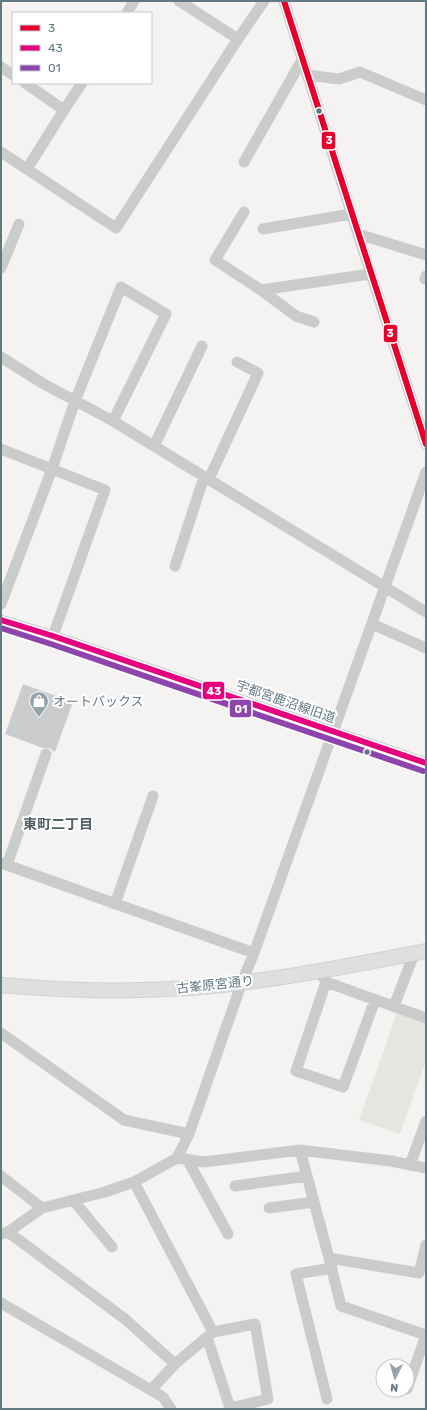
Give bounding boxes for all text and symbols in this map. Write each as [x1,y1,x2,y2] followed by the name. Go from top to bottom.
[12,12,152,84] legend
[48,21,55,35] text: 3
[48,41,63,55] text: 43
[48,61,61,75] text: 01
[314,106,324,116] unlabelled marker
[321,131,336,150] line badge: 3
[325,134,333,147] text: 3
[383,324,398,343] line badge: 3
[386,327,394,340] text: 3
[234,677,337,725] street label: 宇都宮鹿沼線旧道
[202,681,225,700] line badge: 43
[207,685,221,698] text: 43
[28,690,50,718] shop icon: オートバックス
[53,694,144,709] place label: オートバックス
[229,699,252,718] line badge: 01
[235,703,247,716] text: 01
[362,747,372,757] unlabelled marker
[23,816,93,833] district label: 東町二丁目
[175,973,255,996] street label: 古峯原宮通り
[375,1358,415,1398] north arrow
[390,1381,399,1394] text: N

